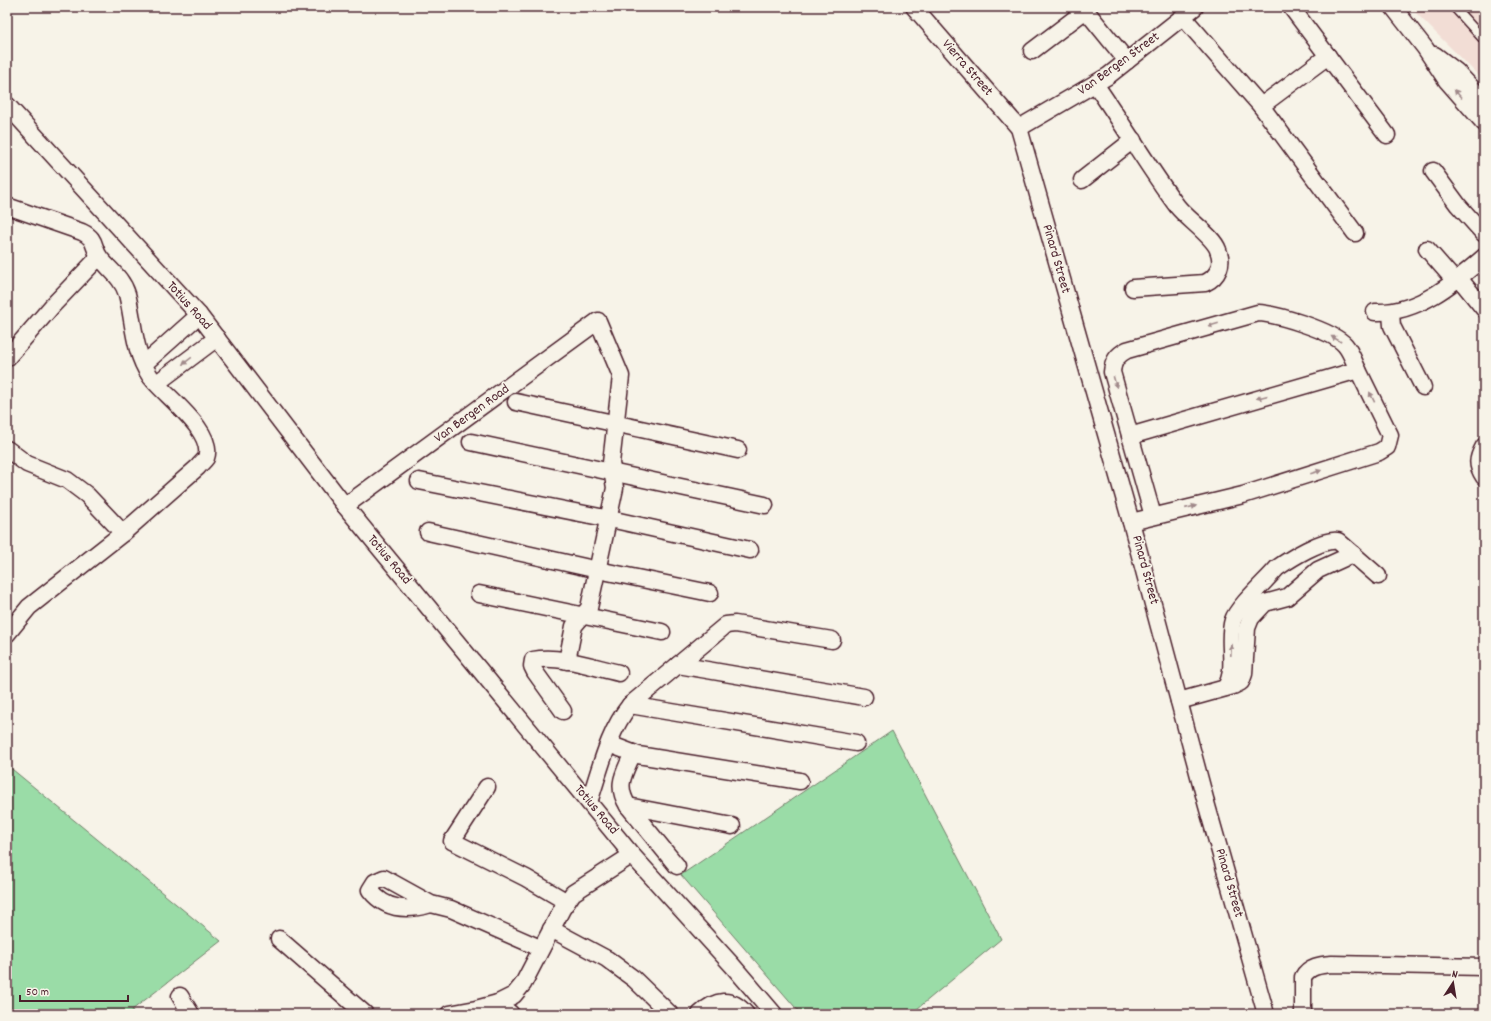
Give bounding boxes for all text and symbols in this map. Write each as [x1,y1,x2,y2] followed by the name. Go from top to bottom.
[1074,27,1164,101] street label: Van Bergen Street
[937,35,997,101] street label: Vierra Street
[1454,88,1463,99] one-way arrow
[1037,222,1075,296] street label: Pinard Street
[162,277,216,335] street label: Totius Road
[1207,322,1219,328] one-way arrow
[1330,336,1342,343] one-way arrow
[182,356,193,365] one-way arrow
[1112,376,1118,388] one-way arrow
[430,380,514,448] street label: Van Bergen Road
[1369,391,1375,402] one-way arrow
[1255,394,1267,400] one-way arrow
[1311,469,1323,475] one-way arrow
[1185,504,1198,510] one-way arrow
[362,531,416,589] street label: Totius Road
[1126,533,1164,607] street label: Pinard Street
[1227,644,1234,656] one-way arrow
[569,781,623,839] street label: Totius Road
[1210,846,1248,920] street label: Pinard Street
[1433,963,1473,1003] north arrow
[1450,967,1460,984] text: N
[20,977,128,1003] scale bar
[26,984,49,1001] text: 50 m

